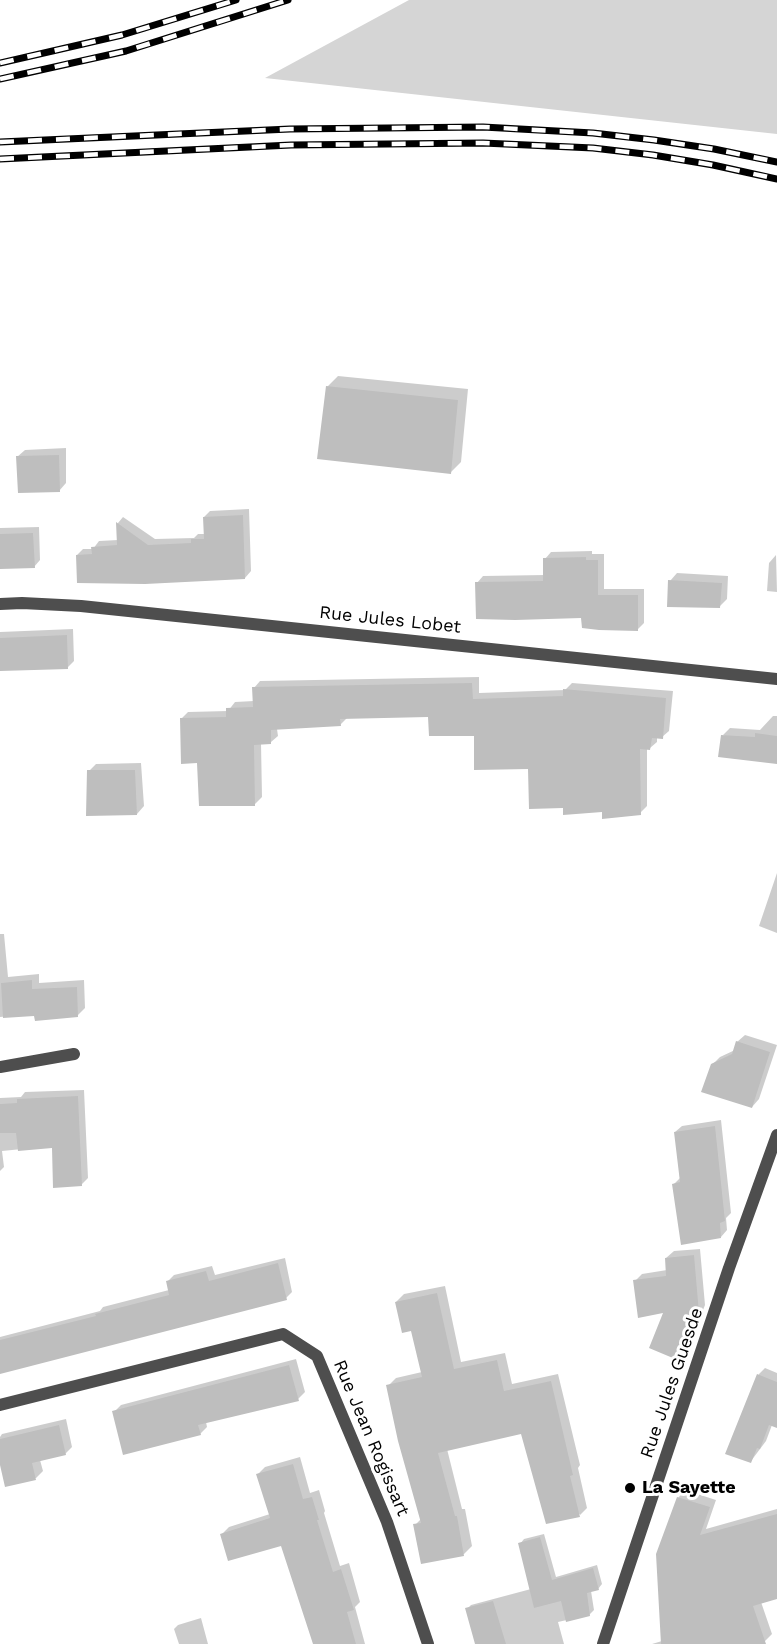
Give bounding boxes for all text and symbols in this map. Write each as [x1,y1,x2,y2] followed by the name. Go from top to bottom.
[318,602,462,638] street label: Rue Jules Lobet
[636,1305,708,1461] street label: Rue Jules Guesde
[328,1357,414,1519] street label: Rue Jean Rogissart
[642,1477,736,1499] place label: La Sayette
[623,1481,637,1495] marker: La Sayette

